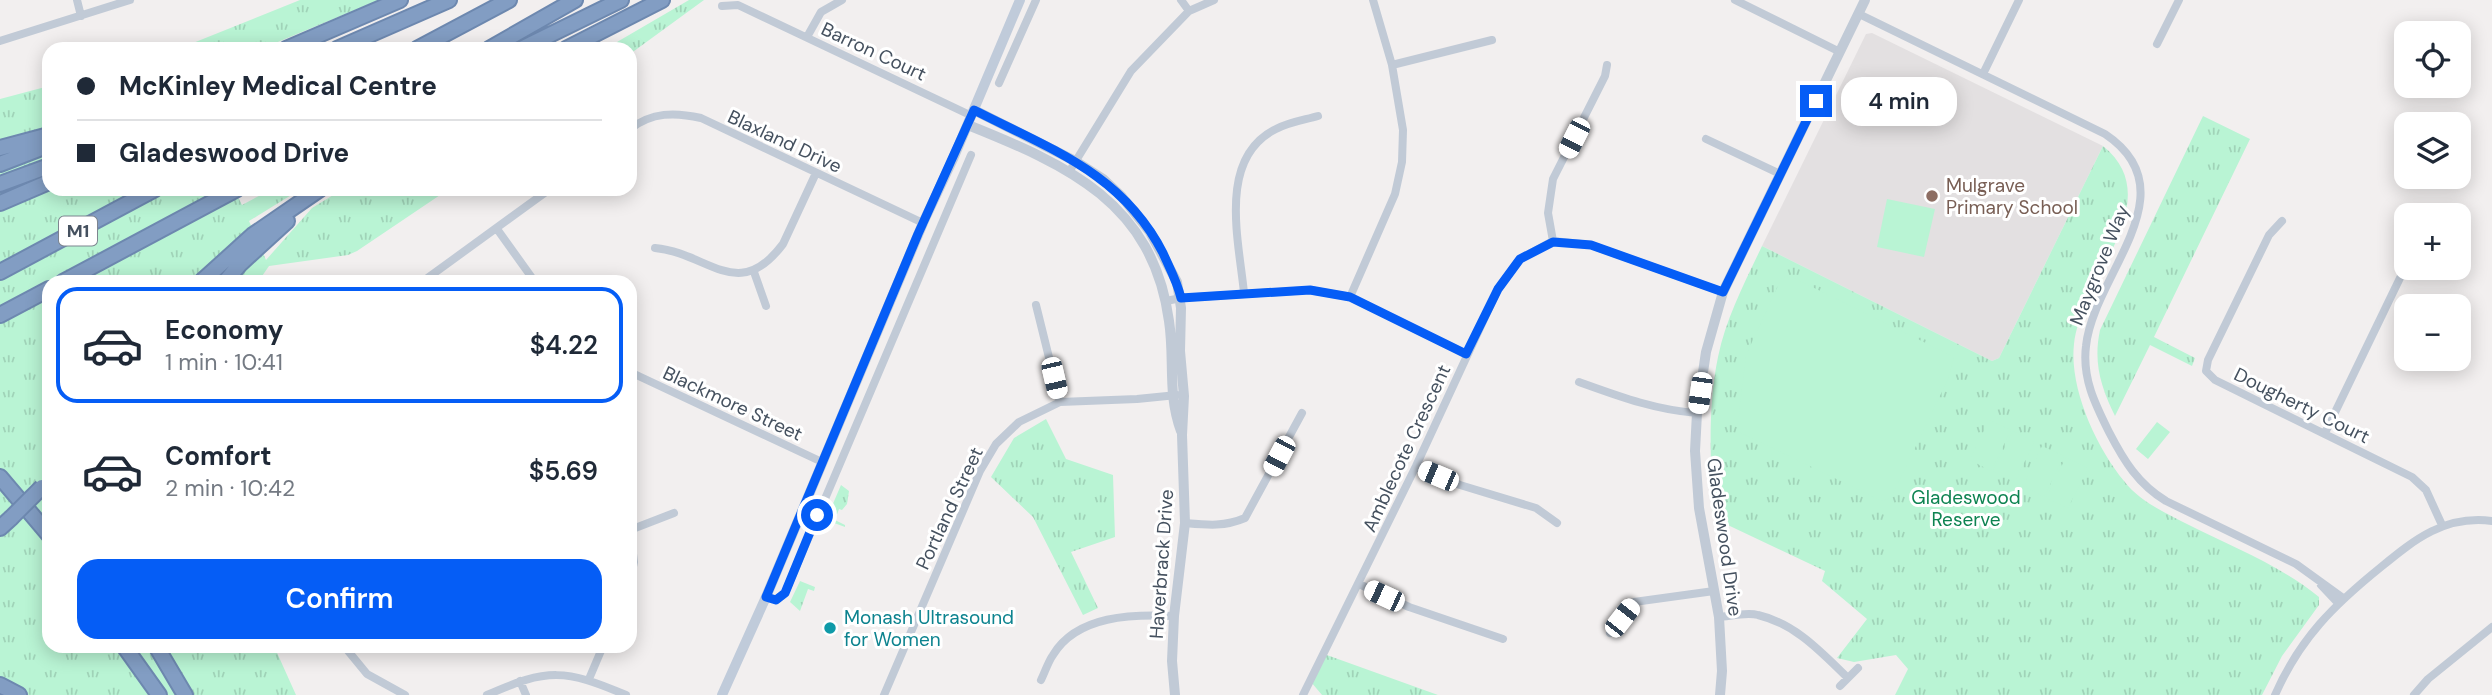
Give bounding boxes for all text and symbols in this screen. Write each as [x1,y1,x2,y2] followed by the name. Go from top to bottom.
[817,16,930,87] street label: Barron Court
[2394,21,2471,371] map controls
[2394,21,2471,98] button: locate
[119,69,437,103] text: McKinley Medical Centre
[1840,76,1956,126] callout: 4 min
[1800,85,1832,117] route end
[1868,86,1930,116] text: 4 min
[724,104,846,179] street label: Blaxland Drive
[2394,112,2471,189] button: layers
[1556,115,1593,161] car
[119,136,349,170] text: Gladeswood Drive
[1946,173,2078,220] place label: Mulgrave Primary School
[1924,188,1940,204] marker: Mulgrave Primary School
[2064,201,2135,329] street label: Maygrove Way
[2394,203,2471,280] button: +
[59,216,97,246] road number: M1
[2394,294,2471,371] button: −
[165,313,283,347] text: Economy
[81,314,144,377] icon: car
[530,328,598,362] text: $4.22
[165,347,283,377] text: 1 min · 10:41
[1040,355,1069,401] car
[659,360,807,447] street label: Blackmore Street
[1357,361,1456,536] street label: Amblecote Crescent
[2230,362,2374,449] street label: Dougherty Court
[1687,371,1714,415] car
[1260,433,1299,479] car
[165,439,271,473] text: Comfort
[81,440,144,503] icon: car
[910,443,989,574] street label: Portland Street
[529,454,598,488] text: $5.69
[1701,456,1748,618] street label: Gladeswood Drive
[1415,458,1462,494] car
[165,473,295,503] text: 2 min · 10:42
[1911,485,2021,532] park label: Gladeswood Reserve
[1144,488,1179,640] street label: Haverbrack Drive
[801,499,833,531] route start
[77,559,602,639] button: Confirm
[1361,578,1408,614] car
[1601,595,1644,641] car
[844,605,1014,652] place label: Monash Ultrasound for Women
[822,620,838,636] marker: Monash Ultrasound for Women

